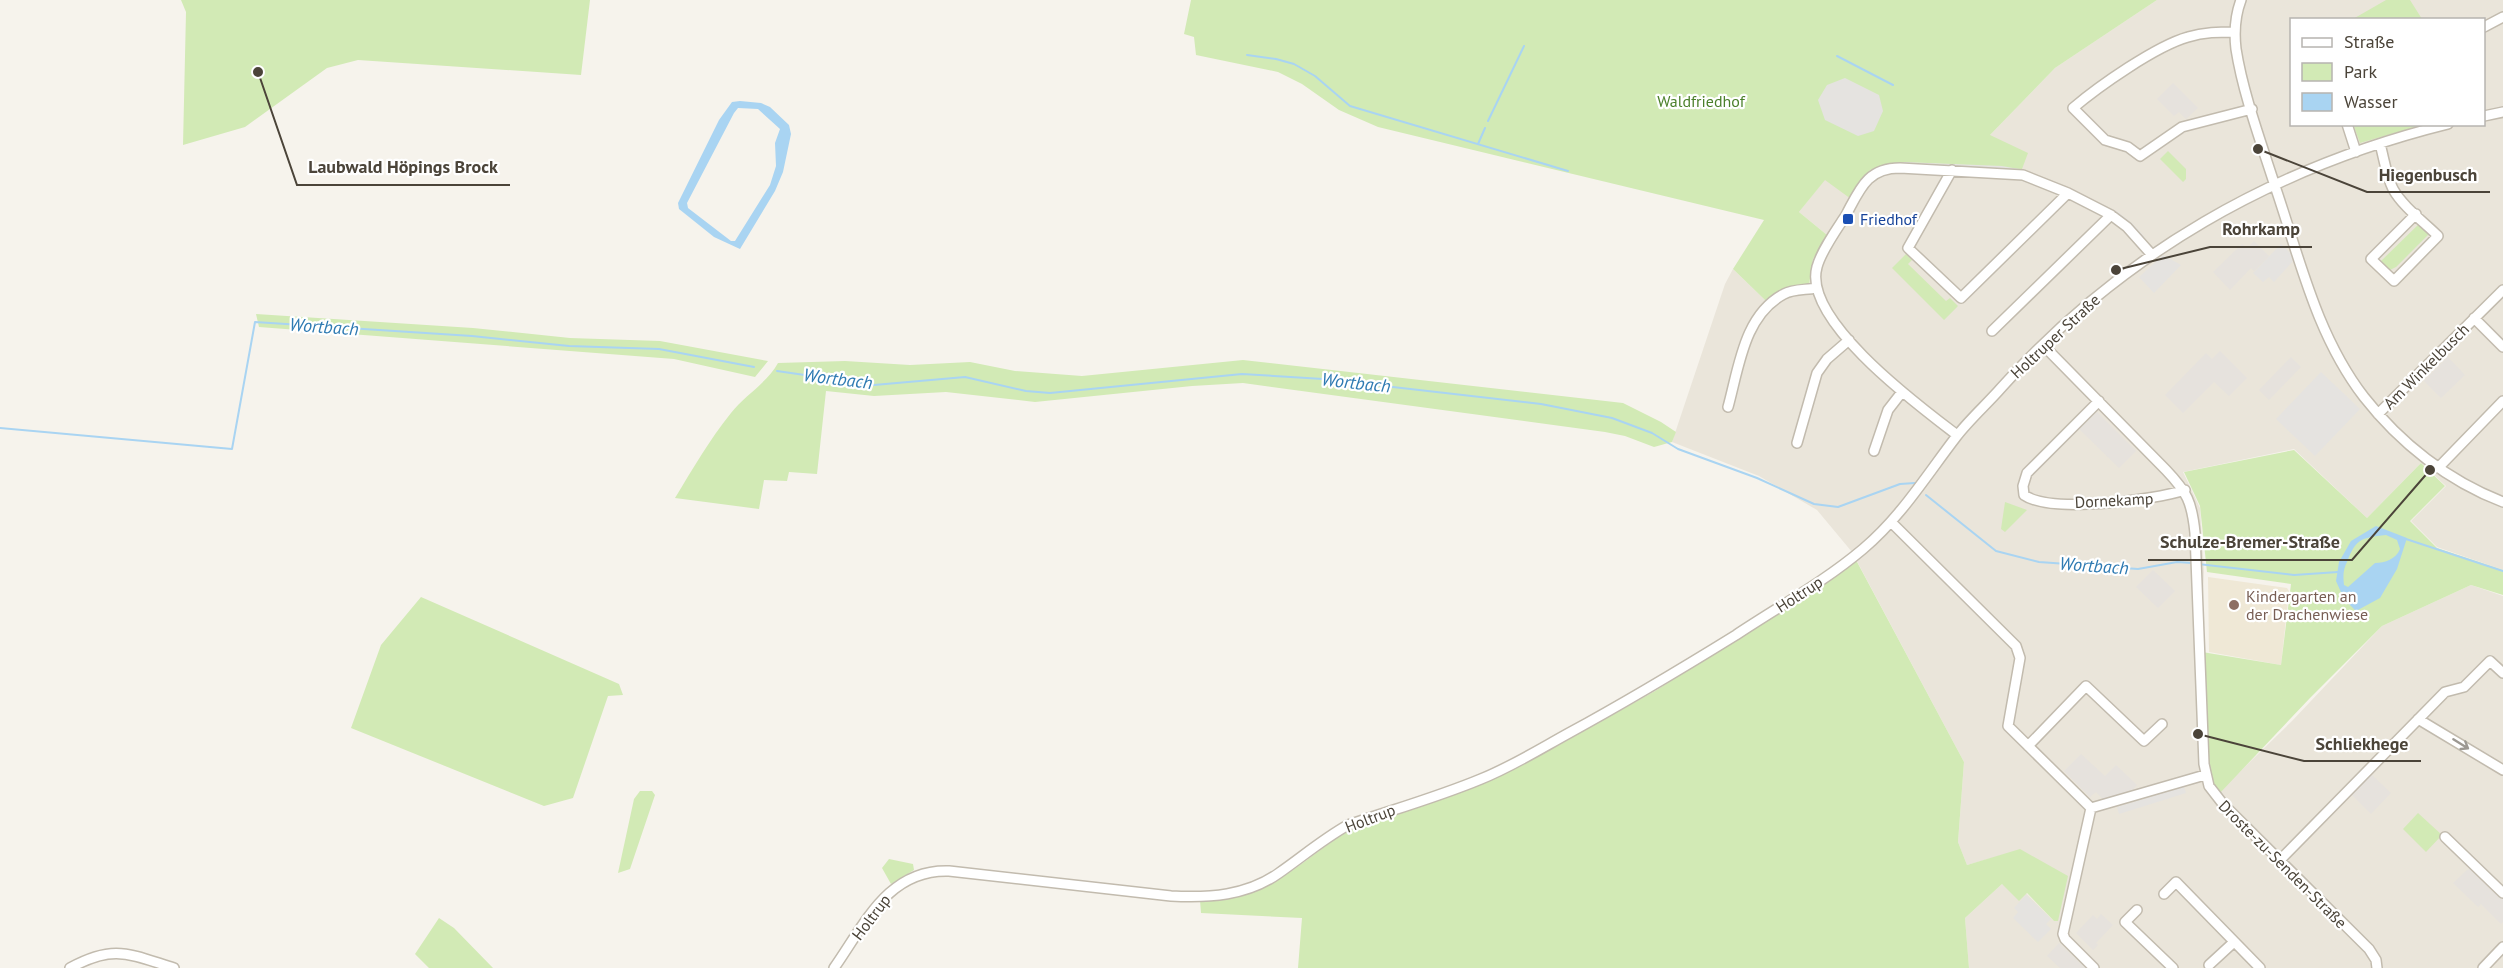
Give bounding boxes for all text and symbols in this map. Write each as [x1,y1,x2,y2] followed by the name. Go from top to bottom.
[2290,18,2485,126] legend
[2344,30,2395,53] text: Straße
[2344,60,2377,83] text: Park
[2344,90,2398,113] text: Wasser
[1657,91,1746,111] park label: Waldfriedhof
[297,149,510,185] callout: Laubwald Höpings Brock
[308,155,498,178] text: Laubwald Höpings Brock
[2367,156,2490,192] callout: Hiegenbusch
[2379,163,2477,186] text: Hiegenbusch
[1860,209,1918,229] place label: Friedhof
[2210,211,2312,247] callout: Rohrkamp
[1841,212,1855,226] marker: Friedhof
[2222,217,2300,240] text: Rohrkamp
[2006,290,2104,382] street label: Holtruper Straße
[289,313,359,340] water label: Wortbach
[2379,319,2473,413] street label: Am Winkelbusch
[802,363,874,394] water label: Wortbach
[1320,367,1392,398] water label: Wortbach
[2074,488,2154,512] street label: Dornekamp
[2148,524,2352,560] callout: Schulze-Bremer-Straße
[2160,530,2340,553] text: Schulze-Bremer-Straße
[2059,552,2129,579] water label: Wortbach
[1772,571,1826,617] street label: Holtrup
[2246,586,2368,624] place label: Kindergarten an der Drachenwiese
[2227,598,2241,612] marker: Kindergarten an der Drachenwiese
[2304,725,2421,761] callout: Schliekhege
[2316,732,2408,755] text: Schliekhege
[2452,739,2469,751] one-way arrow
[2215,796,2351,932] street label: Droste-zu-Senden-Straße
[1342,799,1398,837] street label: Holtrup
[847,890,895,944] street label: Holtrup

